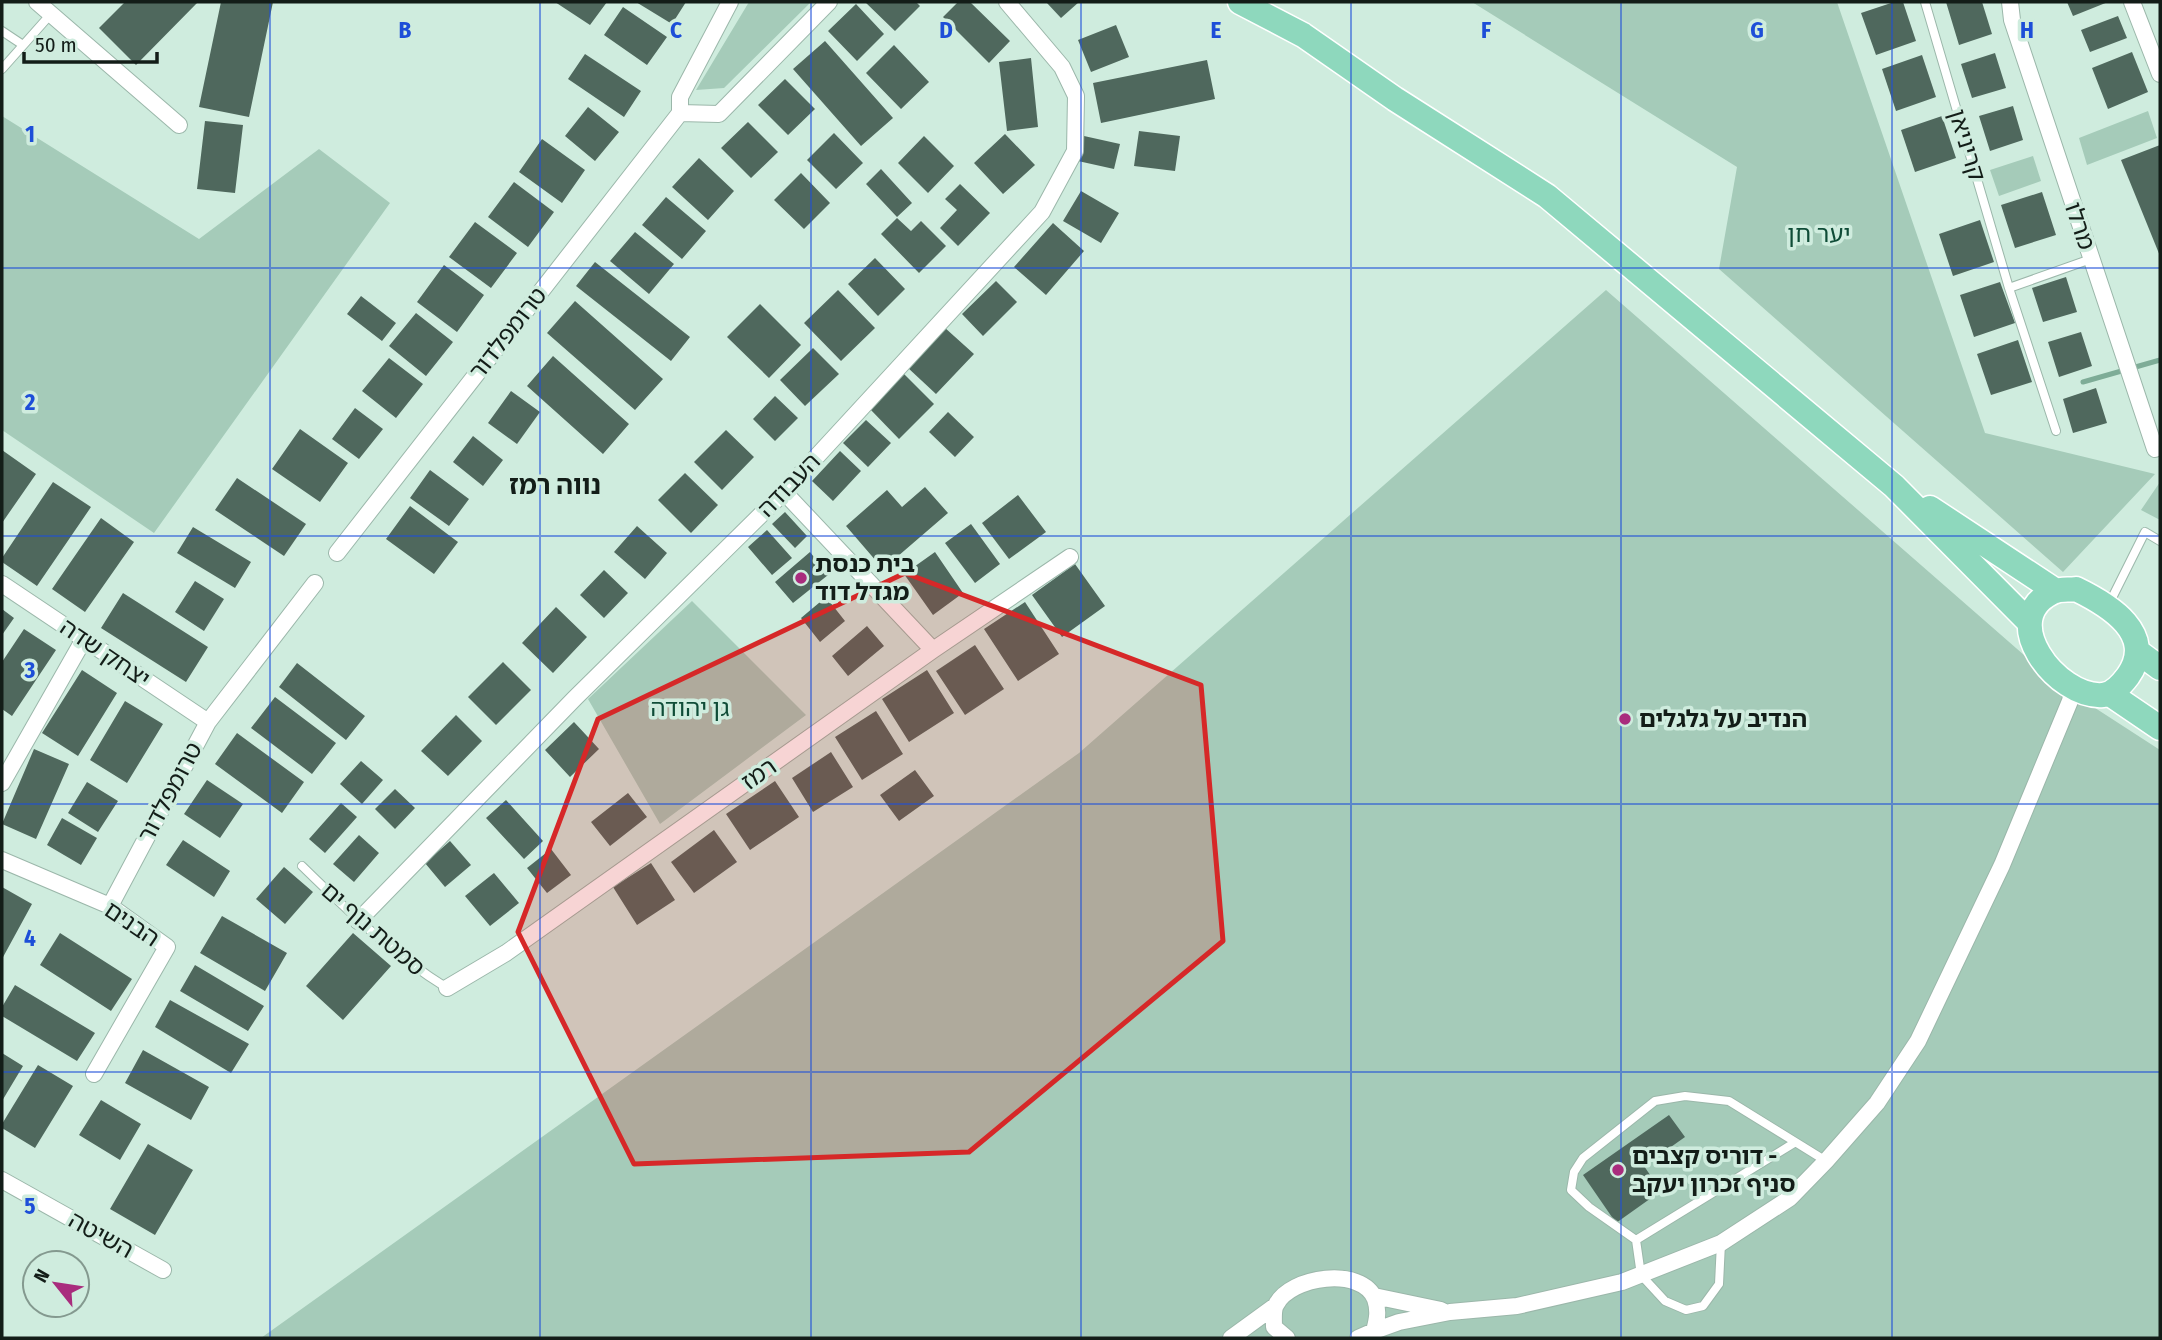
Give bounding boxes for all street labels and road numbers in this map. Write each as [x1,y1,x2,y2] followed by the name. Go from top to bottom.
[1943,106,1991,184] street label: קריניאן
[2059,199,2101,253] street label: מרלו
[463,281,553,385] street label: טרומפלדור
[752,447,826,523] street label: העבודה
[55,613,155,693] street label: יצחק שדה
[132,737,208,847] street label: טרומפלדור
[736,752,782,796] street label: רמז
[315,876,431,982] street label: סמטת נוף ים
[99,896,165,952] street label: הבנים
[64,1206,138,1264] street label: השיטה

